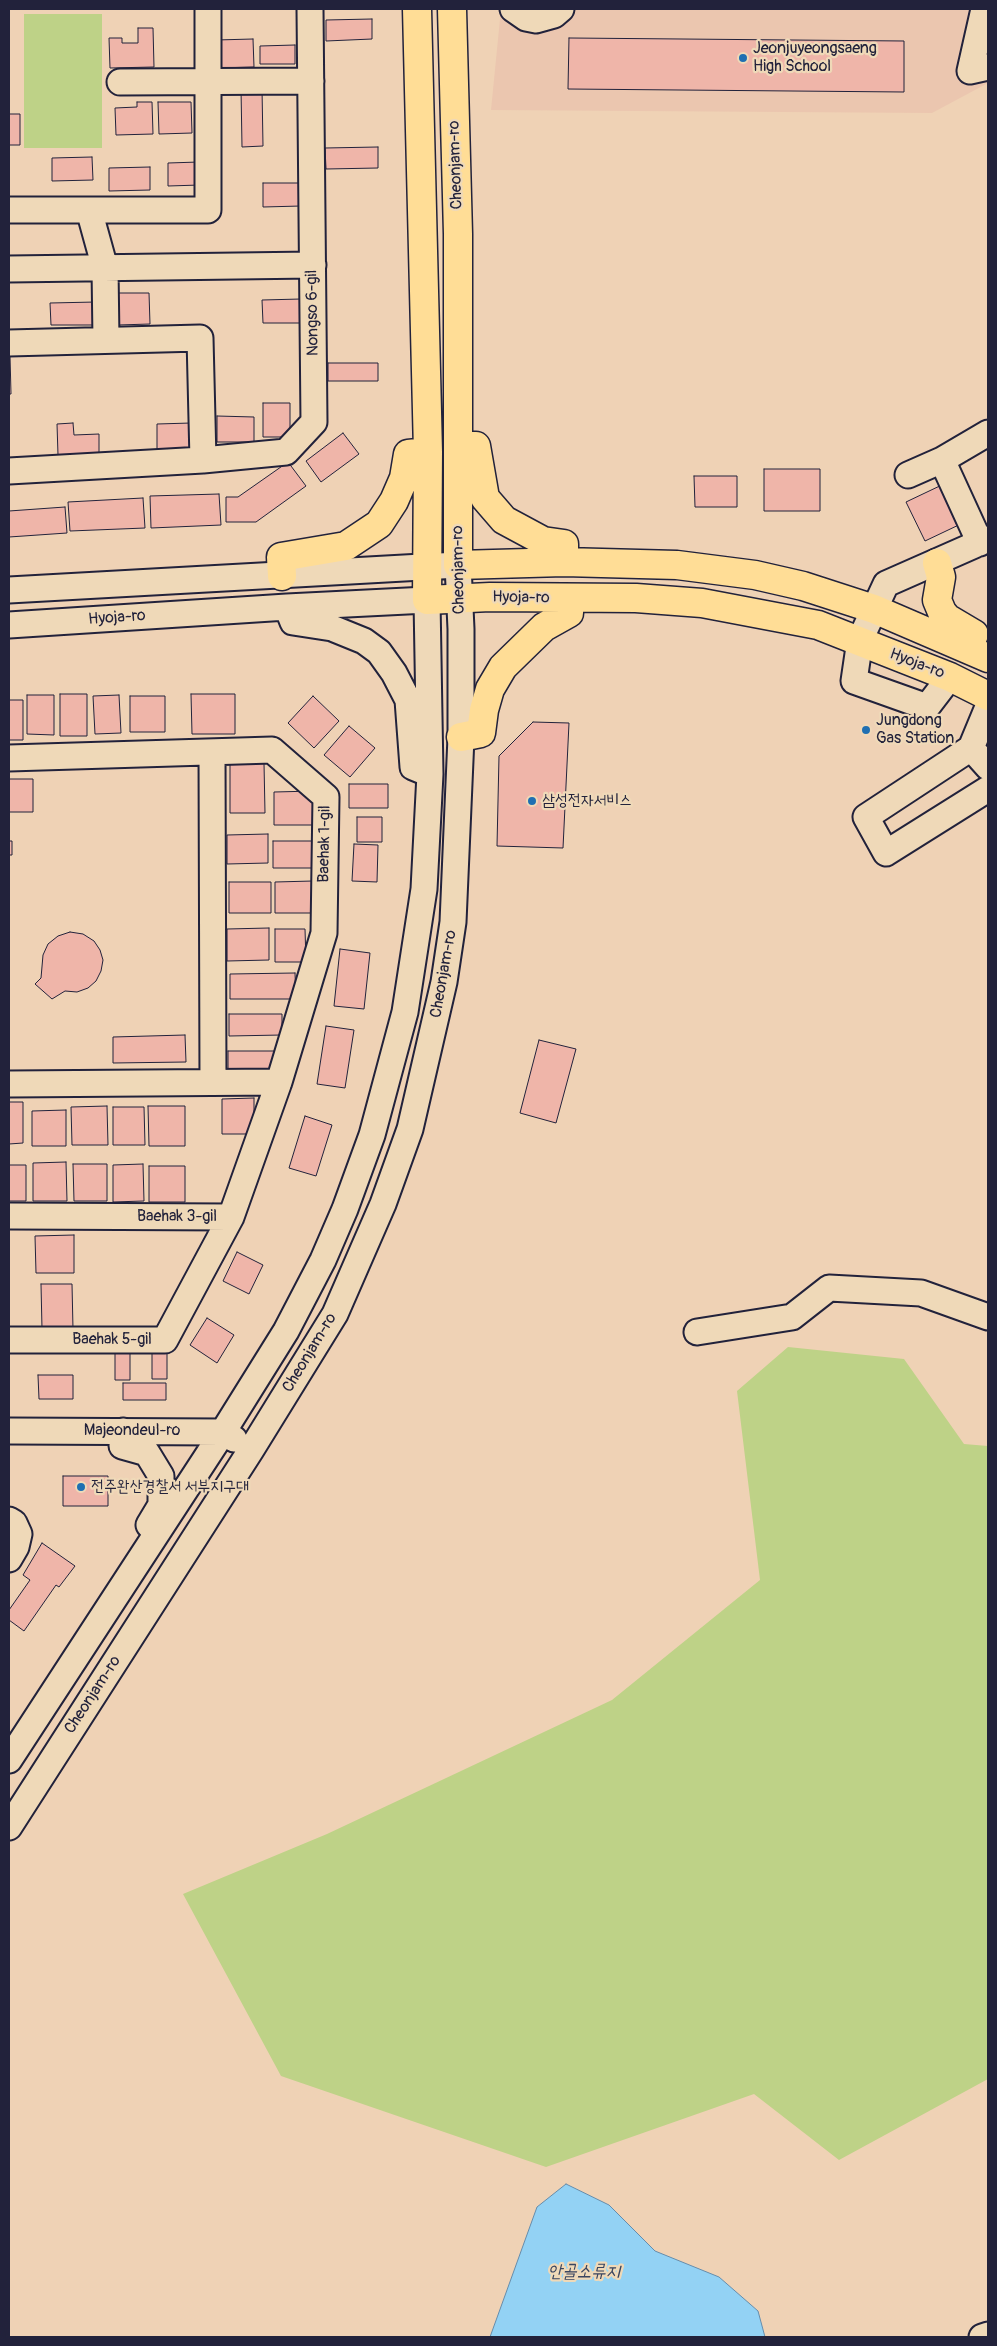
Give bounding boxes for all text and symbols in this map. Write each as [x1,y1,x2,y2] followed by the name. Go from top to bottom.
[753,39,877,77] place label: Jeonjuyeongsaeng High School
[737,52,749,64] marker: Jeonjuyeongsaeng High School
[445,120,467,210] street label: Cheonjam-ro
[303,270,323,356] street label: Nongso 6-gil
[449,525,469,615] street label: Cheonjam-ro
[492,588,550,608] street label: Hyoja-ro
[88,606,146,630] street label: Hyoja-ro
[887,645,947,683] street label: Hyoja-ro
[876,711,954,749] place label: Jungdong Gas Station
[860,724,872,736] marker: Jungdong Gas Station
[542,791,632,811] place label: 삼성전자서비스
[526,795,538,807] marker: 삼성전자서비스
[315,805,335,883] street label: Baehak 1-gil
[427,929,461,1019] street label: Cheonjam-ro
[137,1207,217,1227] street label: Baehak 3-gil
[279,1310,341,1396] street label: Cheonjam-ro
[72,1330,152,1350] street label: Baehak 5-gil
[84,1421,180,1441] street label: Majeondeul-ro
[91,1477,249,1497] place label: 전주완산경찰서 서부지구대
[75,1481,87,1493] marker: 전주완산경찰서 서부지구대
[61,1653,125,1737] street label: Cheonjam-ro
[548,2261,620,2283] water label: 안골소류지

